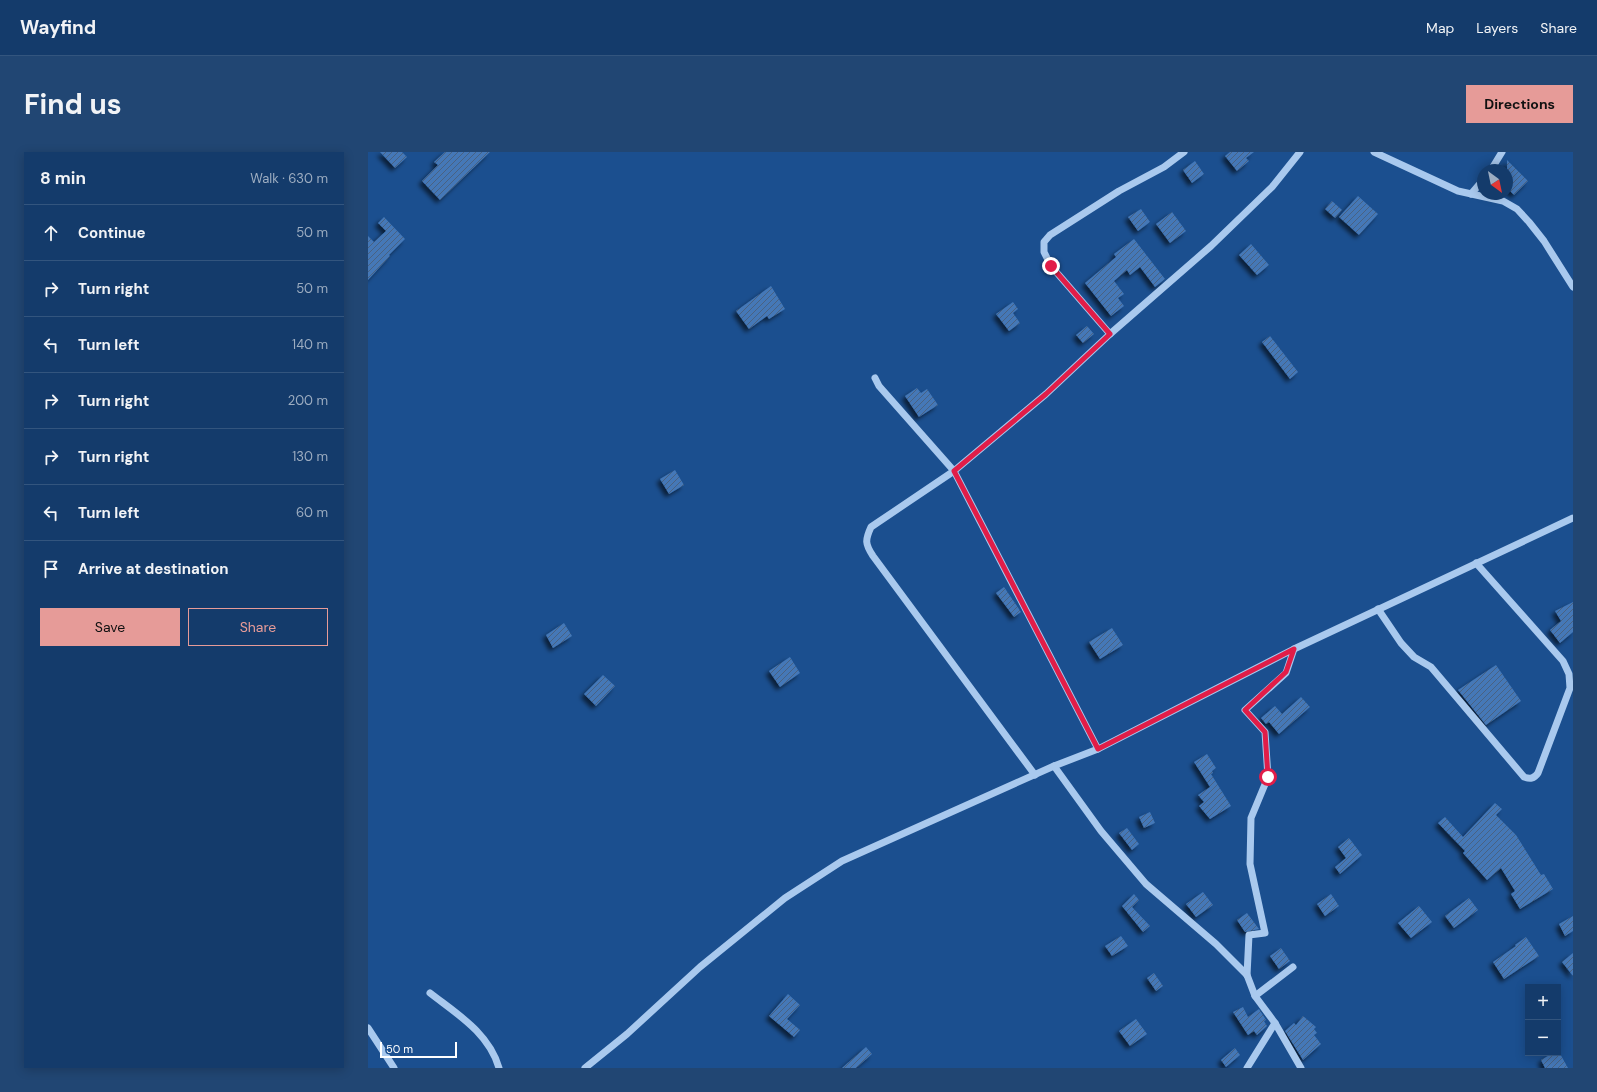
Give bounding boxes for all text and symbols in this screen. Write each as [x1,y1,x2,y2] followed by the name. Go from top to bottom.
[20,15,96,40] text: Wayfind
[1426,19,1454,37] text: Map
[1476,19,1518,37] text: Layers
[1540,19,1577,37] text: Share
[1466,85,1573,123] button: Directions
[24,86,122,123] text: Find us
[1477,164,1513,200] north arrow
[40,167,86,189] text: 8 min
[250,170,328,187] text: Walk · 630 m
[40,222,62,244] icon: ahead
[78,223,146,243] text: Continue
[296,224,328,241] text: 50 m
[1042,257,1060,275] route end
[40,278,62,300] icon: right
[78,279,149,299] text: Turn right
[296,280,328,297] text: 50 m
[40,334,62,356] icon: left
[78,335,139,355] text: Turn left
[292,336,328,353] text: 140 m
[40,390,62,412] icon: right
[78,391,149,411] text: Turn right
[288,392,328,409] text: 200 m
[40,446,62,468] icon: right
[78,447,149,467] text: Turn right
[292,448,328,465] text: 130 m
[40,502,62,524] icon: left
[78,503,139,523] text: Turn left
[296,504,328,521] text: 60 m
[40,558,62,580] icon: arrive
[78,559,229,579] text: Arrive at destination
[40,608,180,646] button: Save
[188,608,328,646] button: Share
[1259,768,1277,786] route start
[1525,984,1561,1056] map controls
[1525,984,1561,1020] button: +
[1525,1020,1561,1056] button: −
[380,1040,457,1059] scale bar
[386,1042,413,1056] text: 50 m

